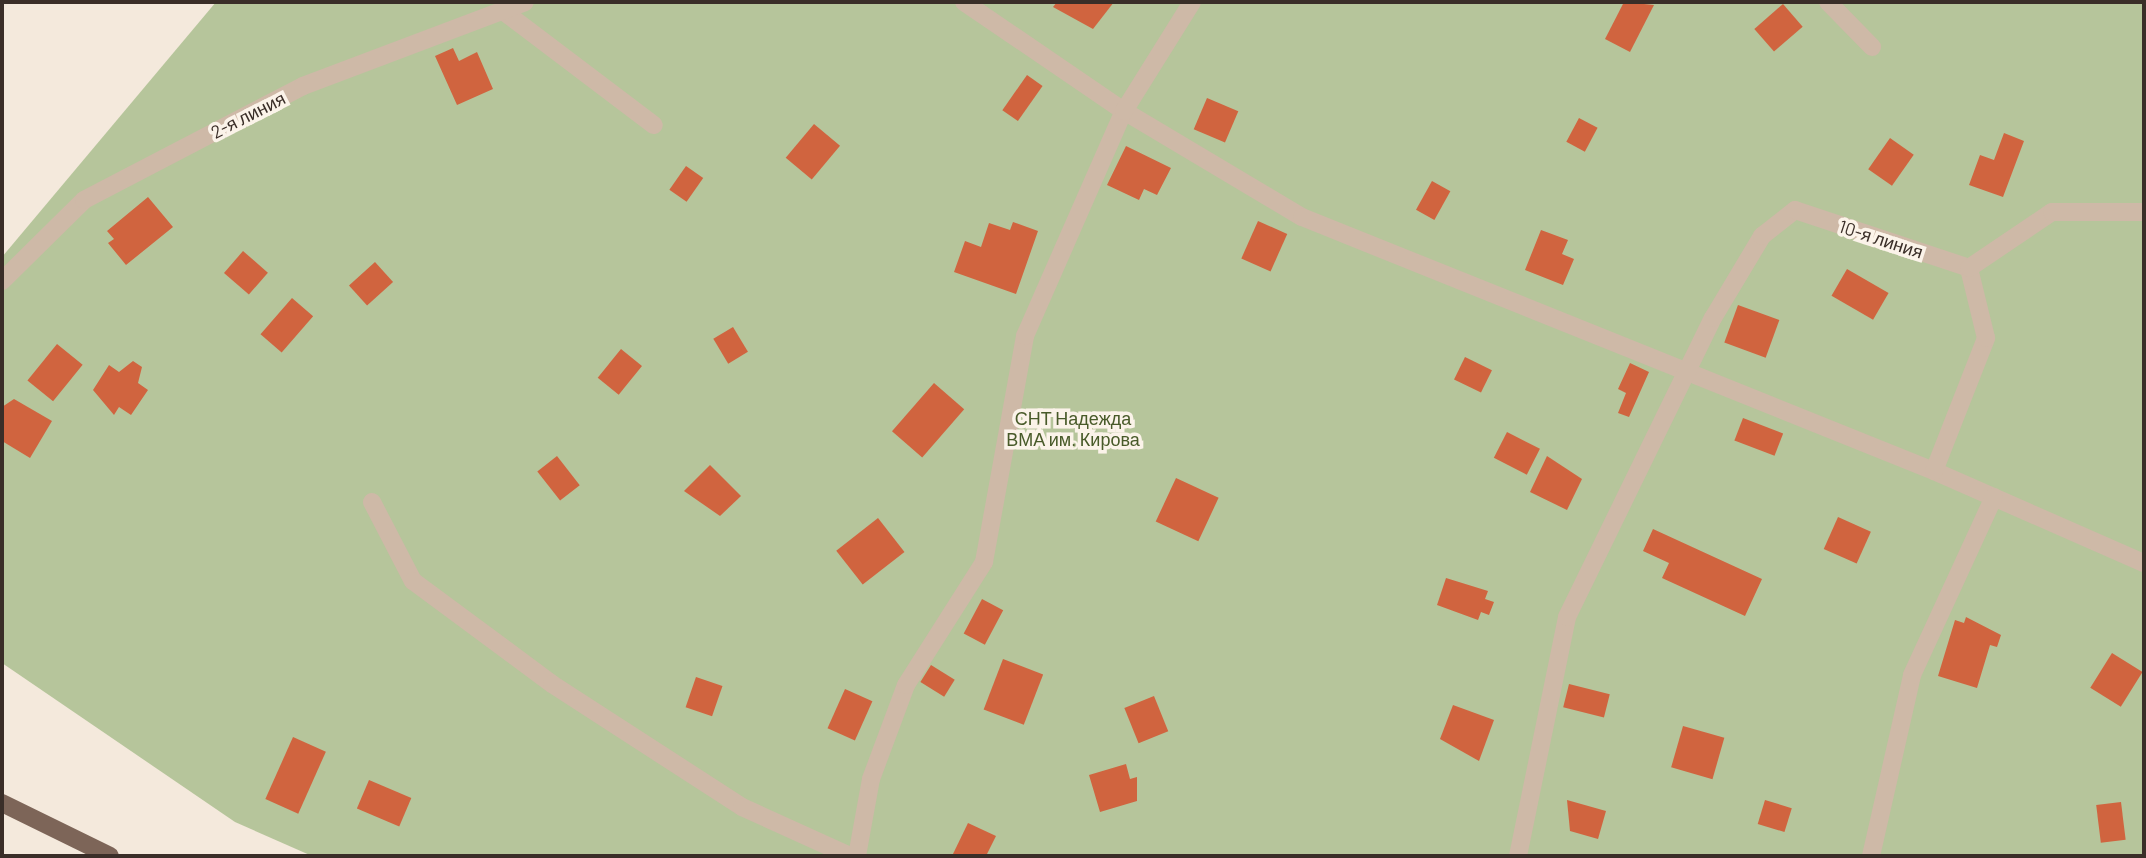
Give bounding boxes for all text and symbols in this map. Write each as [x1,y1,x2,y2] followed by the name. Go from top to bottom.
[207,87,289,143] street label: 2-я линия
[1836,215,1926,263] street label: 10-я линия
[1006,408,1140,450] park label: СНТ Надежда ВМА им. Кирова

